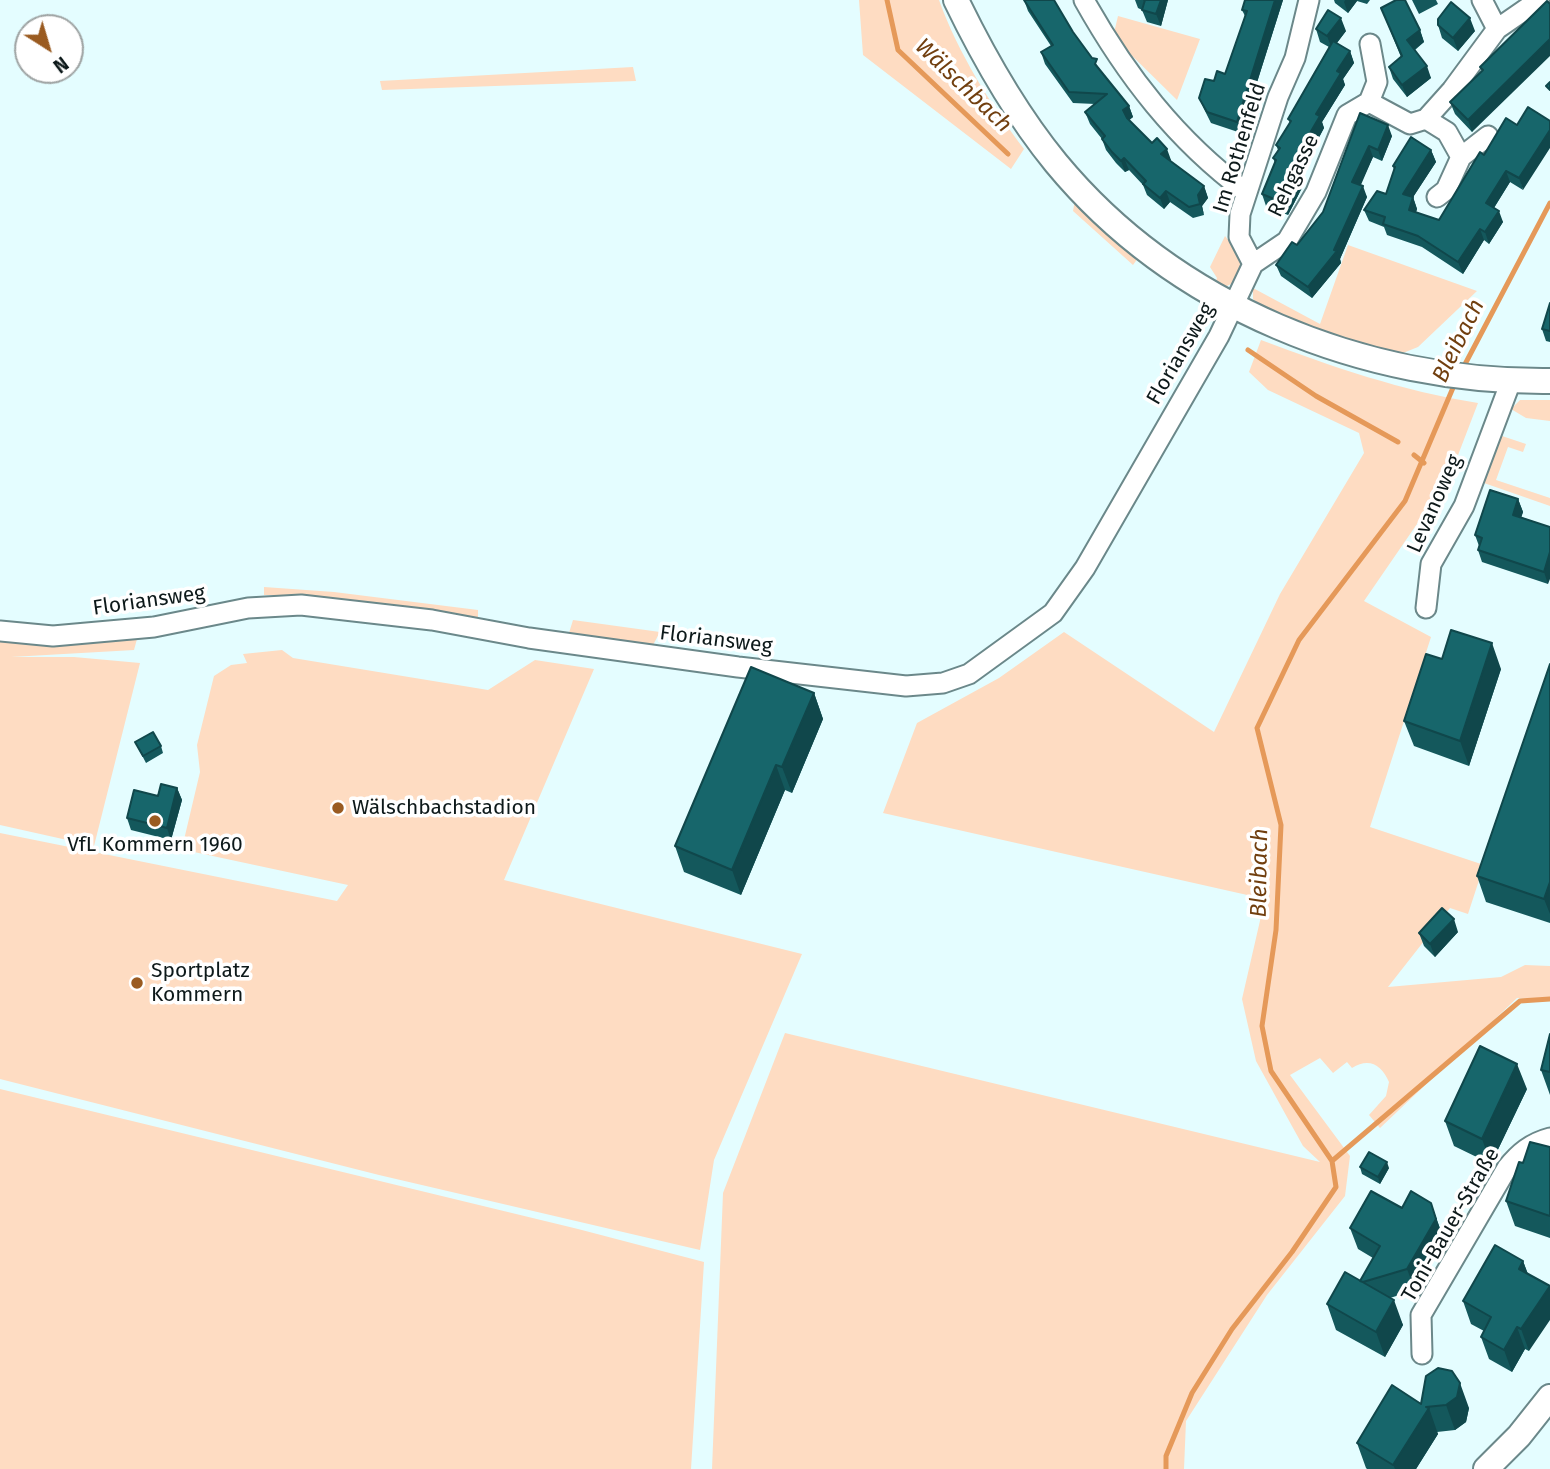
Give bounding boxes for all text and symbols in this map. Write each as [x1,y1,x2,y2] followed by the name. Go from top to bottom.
[14,14,84,84] north arrow
[909,33,1017,139] water label: Wälschbach
[49,52,73,78] text: N
[1208,80,1272,216] street label: Im Rothenfeld
[1263,131,1325,221] street label: Rehgasse
[1427,295,1491,387] water label: Bleibach
[1142,299,1220,409] street label: Floriansweg
[1402,451,1468,557] street label: Levanoweg
[91,581,207,621] street label: Floriansweg
[658,621,774,659] street label: Floriansweg
[352,795,536,821] place label: Wälschbachstadion
[330,800,346,816] marker: Wälschbachstadion
[147,813,163,829] marker: VfL Kommern 1960
[1245,828,1275,918] water label: Bleibach
[67,832,243,858] place label: VfL Kommern 1960
[151,958,250,1008] place label: Sportplatz Kommern
[129,975,145,991] marker: Sportplatz Kommern
[1397,1144,1505,1306] street label: Toni-Bauer-Straße

